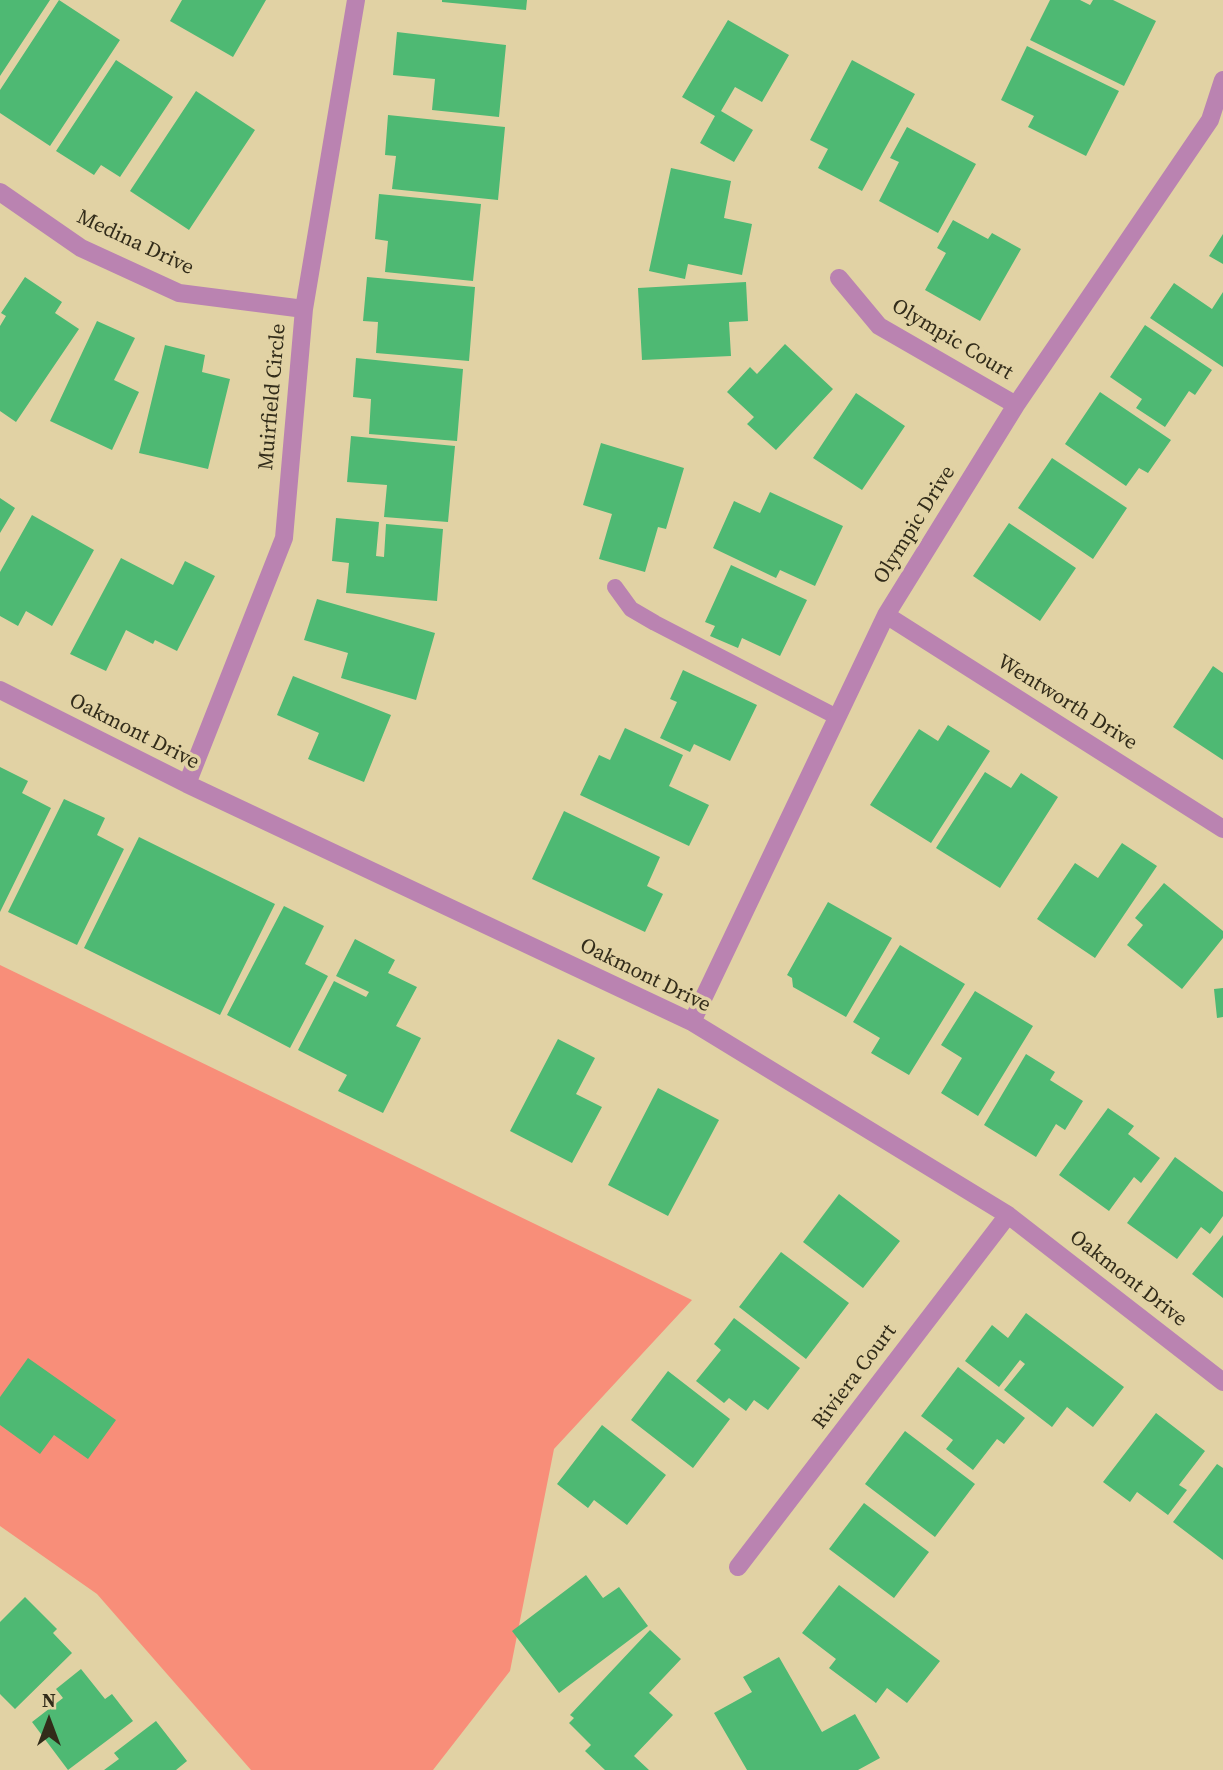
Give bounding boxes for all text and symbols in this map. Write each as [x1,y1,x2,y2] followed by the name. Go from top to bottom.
[72,205,198,281] street label: Medina Drive
[887,294,1017,386] street label: Olympic Court
[254,323,292,471] street label: Muirfield Circle
[869,461,961,589] street label: Olympic Drive
[992,650,1142,756] street label: Wentworth Drive
[65,688,203,776] street label: Oakmont Drive
[575,933,715,1019] street label: Oakmont Drive
[1064,1225,1192,1333] street label: Oakmont Drive
[808,1320,902,1434] street label: Riviera Court
[14,1686,84,1756] north arrow
[42,1687,56,1713] text: N

